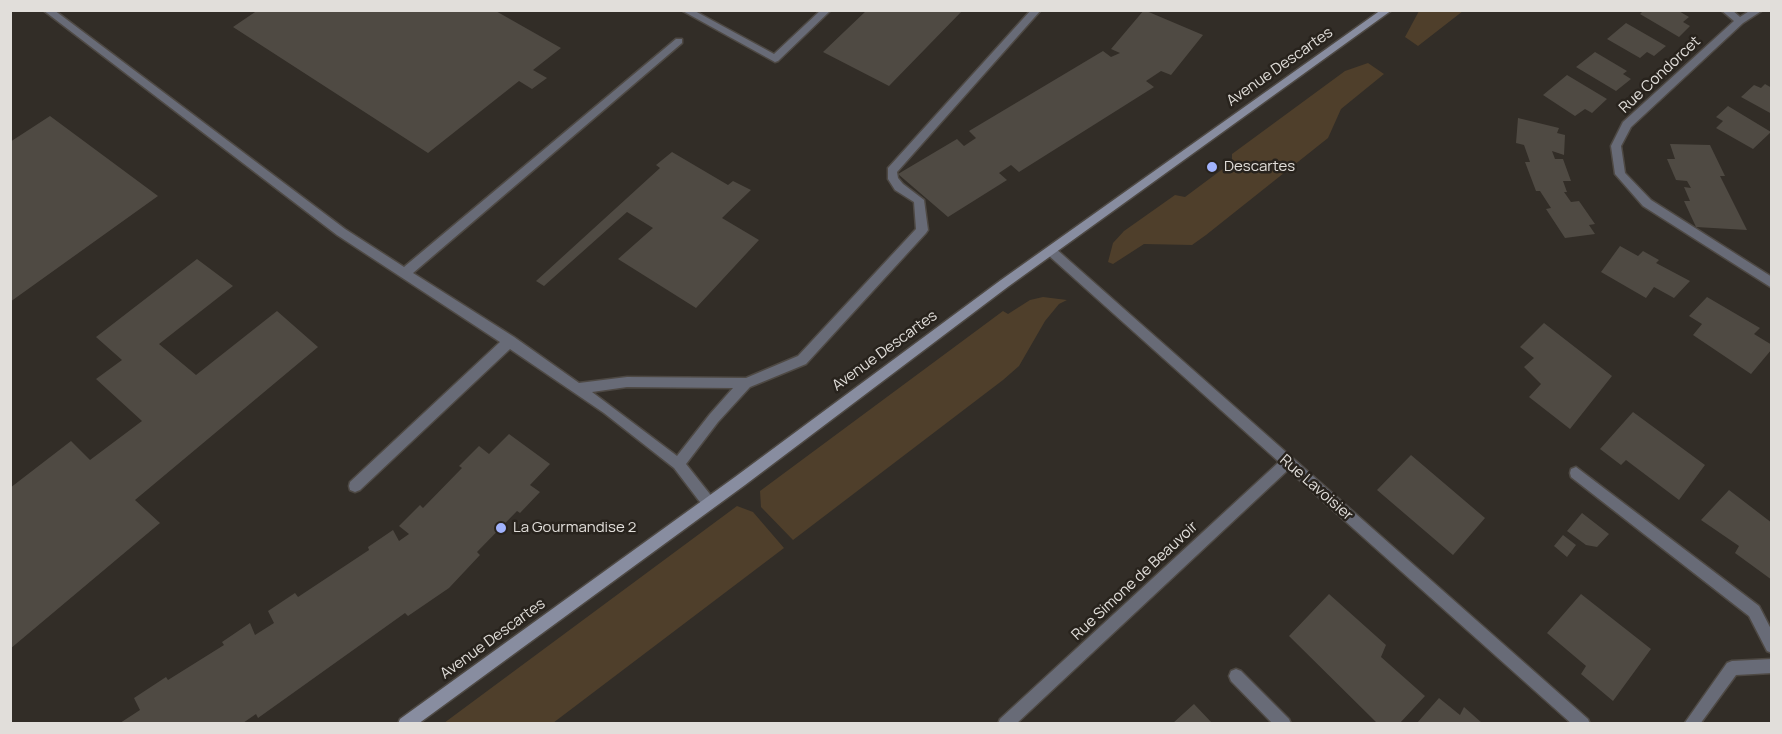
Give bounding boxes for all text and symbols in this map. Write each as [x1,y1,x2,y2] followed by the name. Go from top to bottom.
[1223,24,1337,110] street label: Avenue Descartes
[1616,33,1704,117] street label: Rue Condorcet
[1224,158,1295,176] place label: Descartes
[1205,160,1219,174] marker: Descartes
[829,307,941,395] street label: Avenue Descartes
[1276,451,1356,525] street label: Rue Lavoisier
[1068,518,1202,644] street label: Rue Simone de Beauvoir
[513,519,636,537] place label: La Gourmandise 2
[494,521,508,535] marker: La Gourmandise 2
[437,595,549,683] street label: Avenue Descartes

